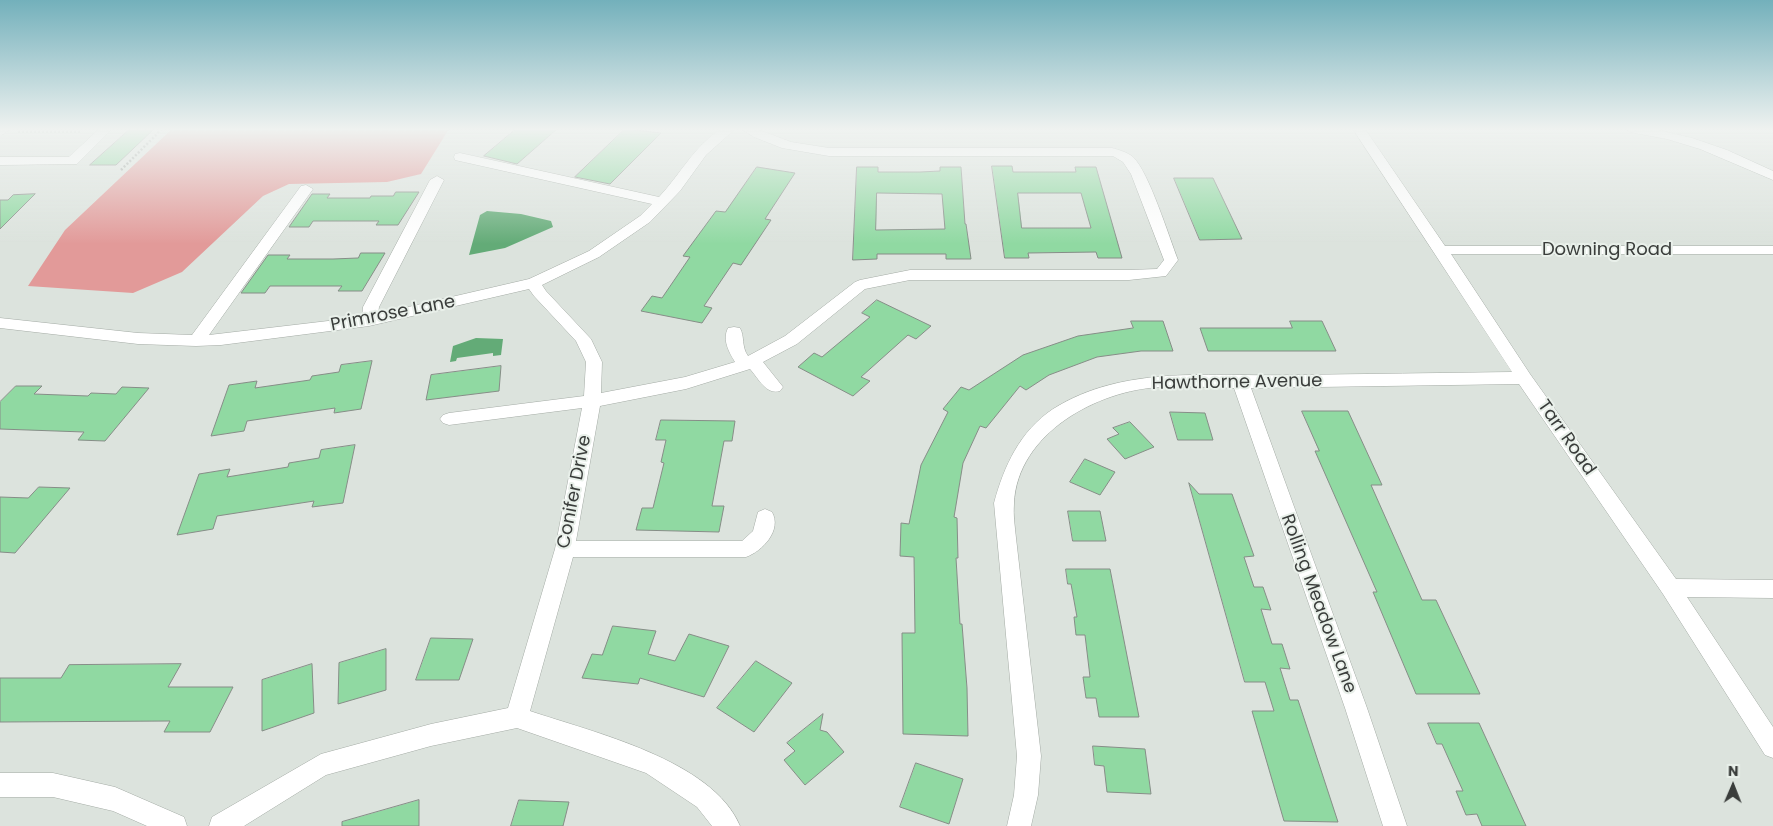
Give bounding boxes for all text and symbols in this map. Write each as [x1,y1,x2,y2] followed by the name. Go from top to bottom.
[1542,239,1672,261] street label: Downing Road
[329,291,457,337] street label: Primrose Lane
[1151,371,1323,395] street label: Hawthorne Avenue
[1532,396,1600,480] street label: Tarr Road
[553,433,597,551] street label: Conifer Drive
[1276,512,1360,696] street label: Rolling Meadow Lane
[1708,761,1758,811] north arrow
[1728,761,1739,781] text: N

